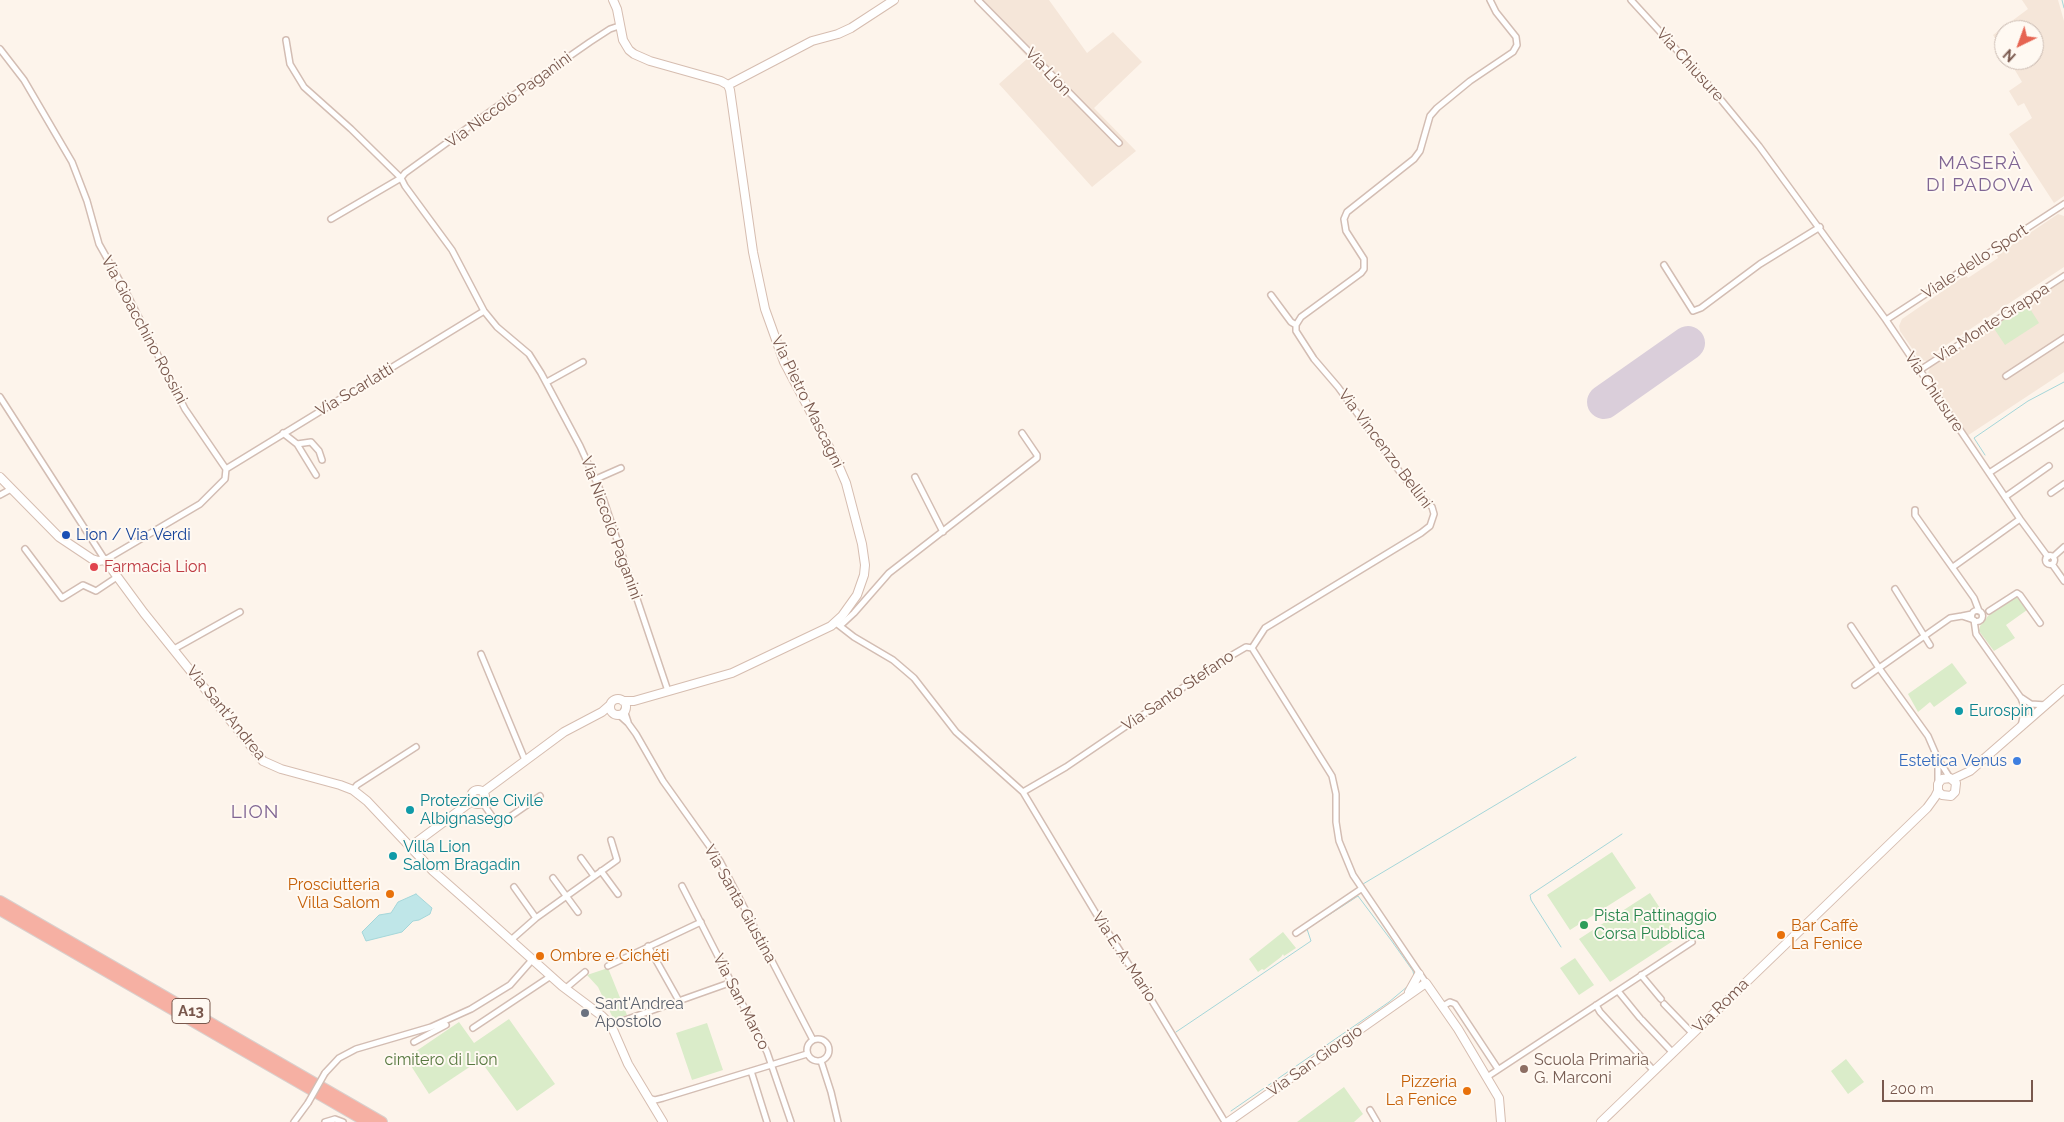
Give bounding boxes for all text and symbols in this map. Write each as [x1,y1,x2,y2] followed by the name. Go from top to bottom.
[1994,20,2044,70] north arrow
[1652,24,1728,106] street label: Via Chiusure
[1021,44,1075,100] street label: Via Lion
[2000,46,2019,65] text: N
[442,48,576,152] street label: Via Niccolò Paganini
[1925,152,2035,196] district label: MASERÀ DI PADOVA
[1918,221,2032,303] street label: Viale dello Sport
[97,253,191,407] street label: Via Gioacchino Rossini
[1931,279,2053,367] street label: Via Monte Grappa
[767,333,847,471] street label: Via Pietro Mascagni
[1900,348,1968,436] street label: Via Chiusure
[313,359,397,421] street label: Via Scarlatti
[1334,385,1436,513] street label: Via Vincenzo Bellini
[576,454,646,602] street label: Via Niccolò Paganini
[76,525,191,545] place label: Lion / Via Verdi
[60,529,72,541] marker: Lion / Via Verdi
[104,557,207,577] place label: Farmacia Lion
[88,561,100,573] marker: Farmacia Lion
[1119,647,1237,735] street label: Via Santo Stefano
[182,662,270,764] street label: Via Sant'Andrea
[1969,701,2033,721] place label: Eurospin
[1953,705,1965,717] marker: Eurospin
[1899,751,2007,771] place label: Estetica Venus
[2011,755,2023,767] marker: Estetica Venus
[420,791,543,829] place label: Protezione Civile Albignasego
[230,801,280,823] district label: LION
[404,804,416,816] marker: Protezione Civile Albignasego
[403,837,520,875] place label: Villa Lion Salom Bragadin
[700,842,780,966] street label: Via Santa Giustina
[387,850,399,862] marker: Villa Lion Salom Bragadin
[288,875,380,913] place label: Prosciutteria Villa Salom
[384,888,396,900] marker: Prosciutteria Villa Salom
[1594,906,1717,944] place label: Pista Pattinaggio Corsa Pubblica
[1088,908,1160,1006] street label: Via E. A. Mario
[1791,916,1862,954] place label: Bar Caffè La Fenice
[1578,919,1590,931] marker: Pista Pattinaggio Corsa Pubblica
[1775,929,1787,941] marker: Bar Caffè La Fenice
[550,946,670,966] place label: Ombre e Cichéti
[534,950,546,962] marker: Ombre e Cichéti
[709,951,773,1053] street label: Via San Marco
[1689,975,1753,1037] street label: Via Roma
[595,994,684,1032] place label: Sant'Andrea Apostolo
[172,998,210,1024] road number: A13
[579,1007,591,1019] marker: Sant'Andrea Apostolo
[1264,1021,1366,1101] street label: Via San Giorgio
[384,1050,498,1070] park label: cimitero di Lion
[1534,1050,1649,1088] place label: Scuola Primaria G. Marconi
[1518,1063,1530,1075] marker: Scuola Primaria G. Marconi
[1884,1070,2035,1102] scale bar
[1386,1072,1457,1110] place label: Pizzeria La Fenice
[1890,1080,1934,1098] text: 200 m
[1461,1085,1473,1097] marker: Pizzeria La Fenice

